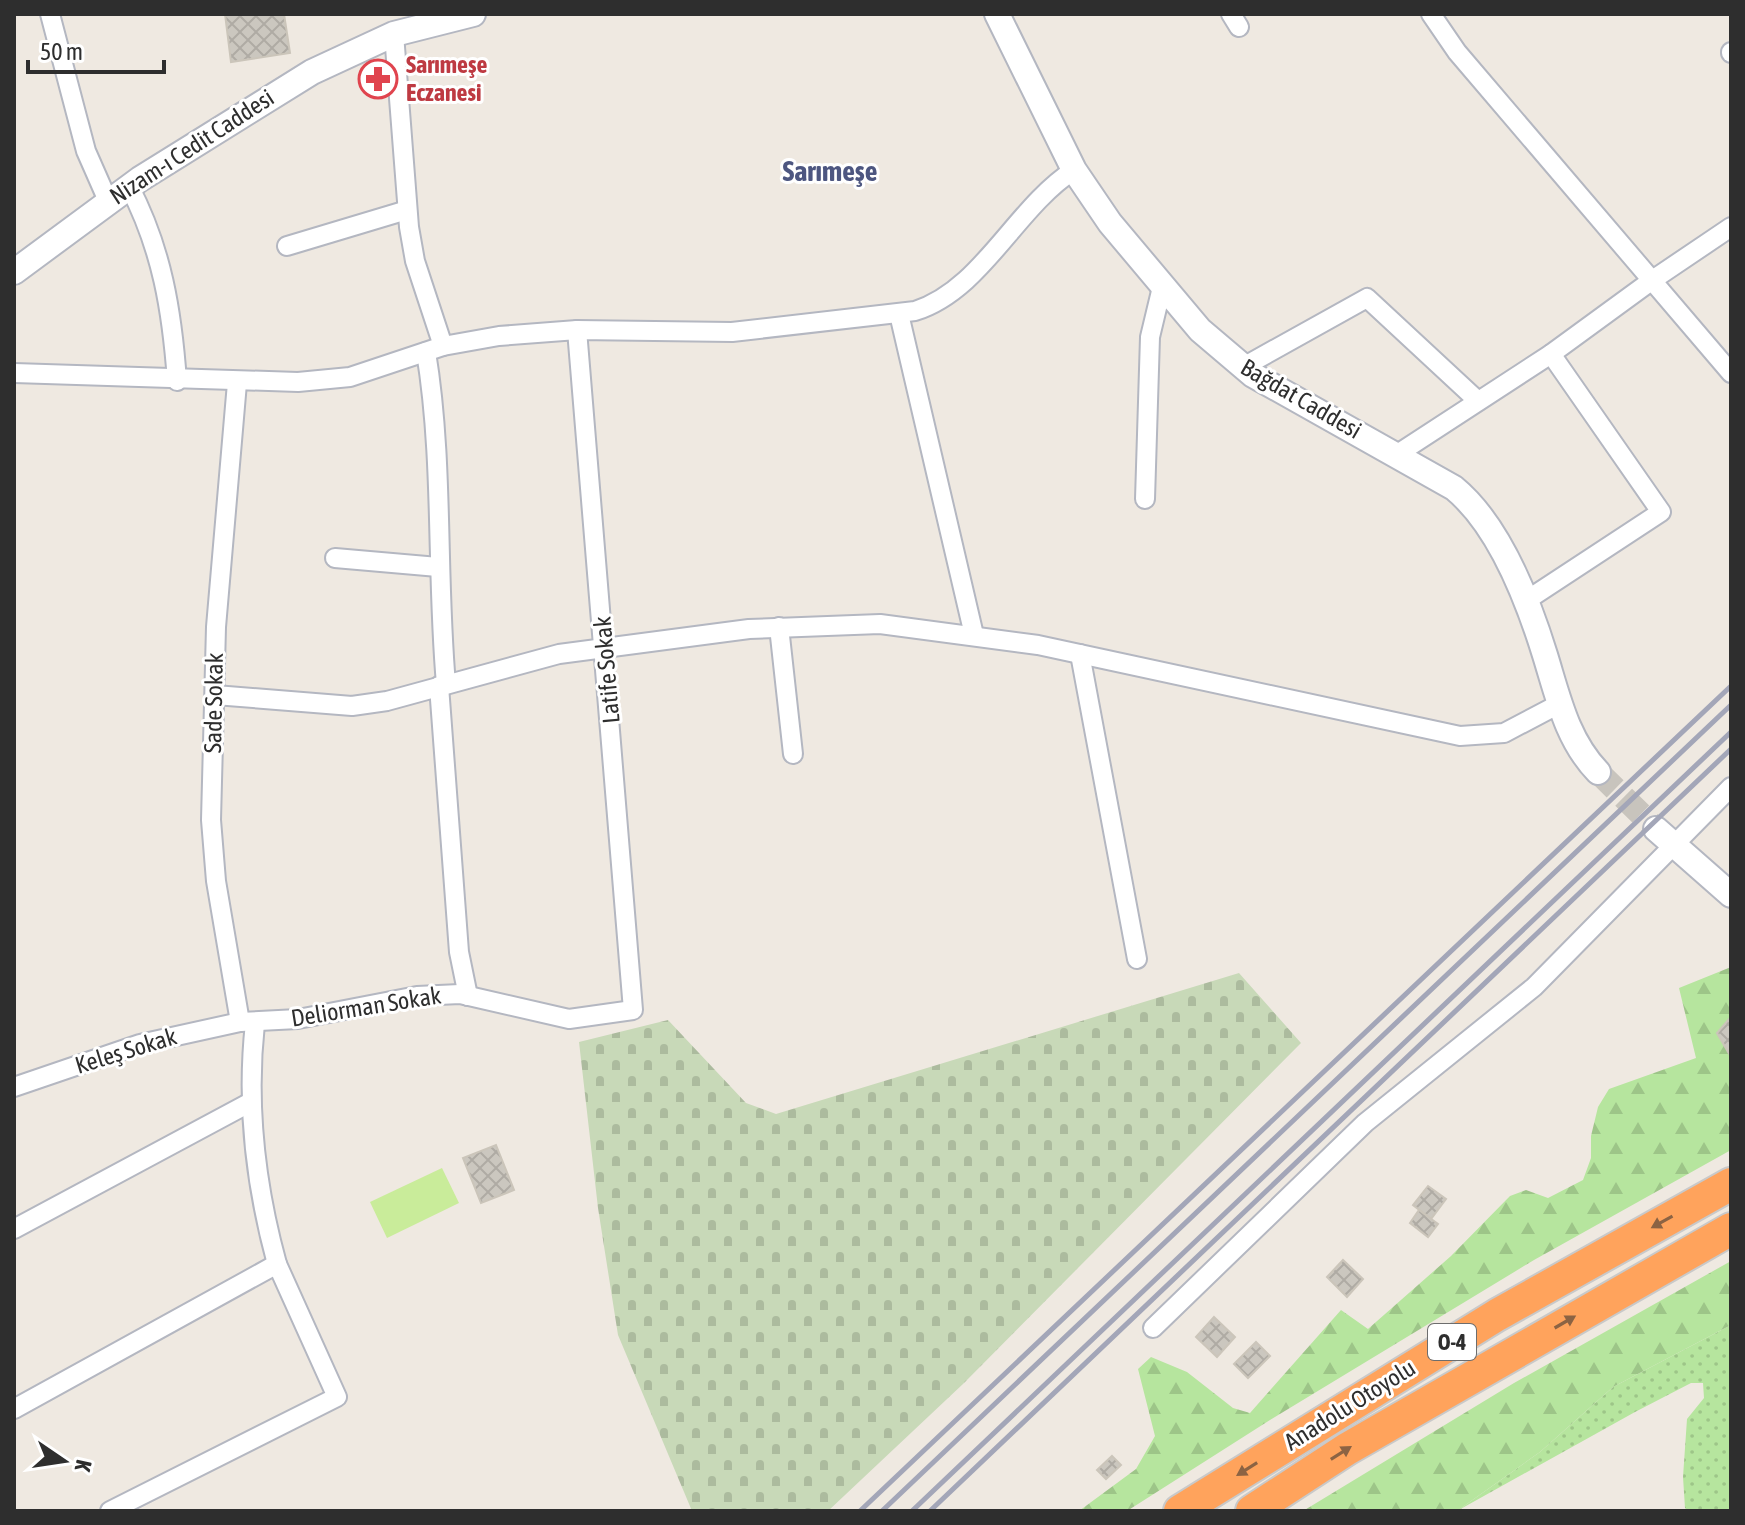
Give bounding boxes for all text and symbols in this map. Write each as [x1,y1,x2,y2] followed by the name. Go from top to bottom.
[28,24,164,74] scale bar
[40,38,83,65] text: 50 m
[406,51,487,106] place label: Sarımeşe Eczanesi
[357,58,399,100] pharmacy icon: Sarımeşe Eczanesi
[105,84,279,210] street label: Nizam-ı Cedit Caddesi
[783,155,877,187] district label: Sarımeşe
[1236,353,1366,444] street label: Bağdat Caddesi
[588,615,625,725] street label: Latife Sokak
[199,652,228,753] street label: Sade Sokak
[289,981,443,1032] street label: Deliorman Sokak
[72,1022,180,1079] street label: Keleş Sokak
[1651,1215,1674,1228] one-way arrow
[1554,1315,1576,1329] one-way arrow
[1428,1324,1476,1360] road number: O-4
[1279,1354,1420,1456] street label: Anadolu Otoyolu
[24,1421,104,1501] north arrow
[1330,1446,1351,1461] one-way arrow
[70,1457,97,1474] text: K
[1235,1461,1258,1476] one-way arrow

